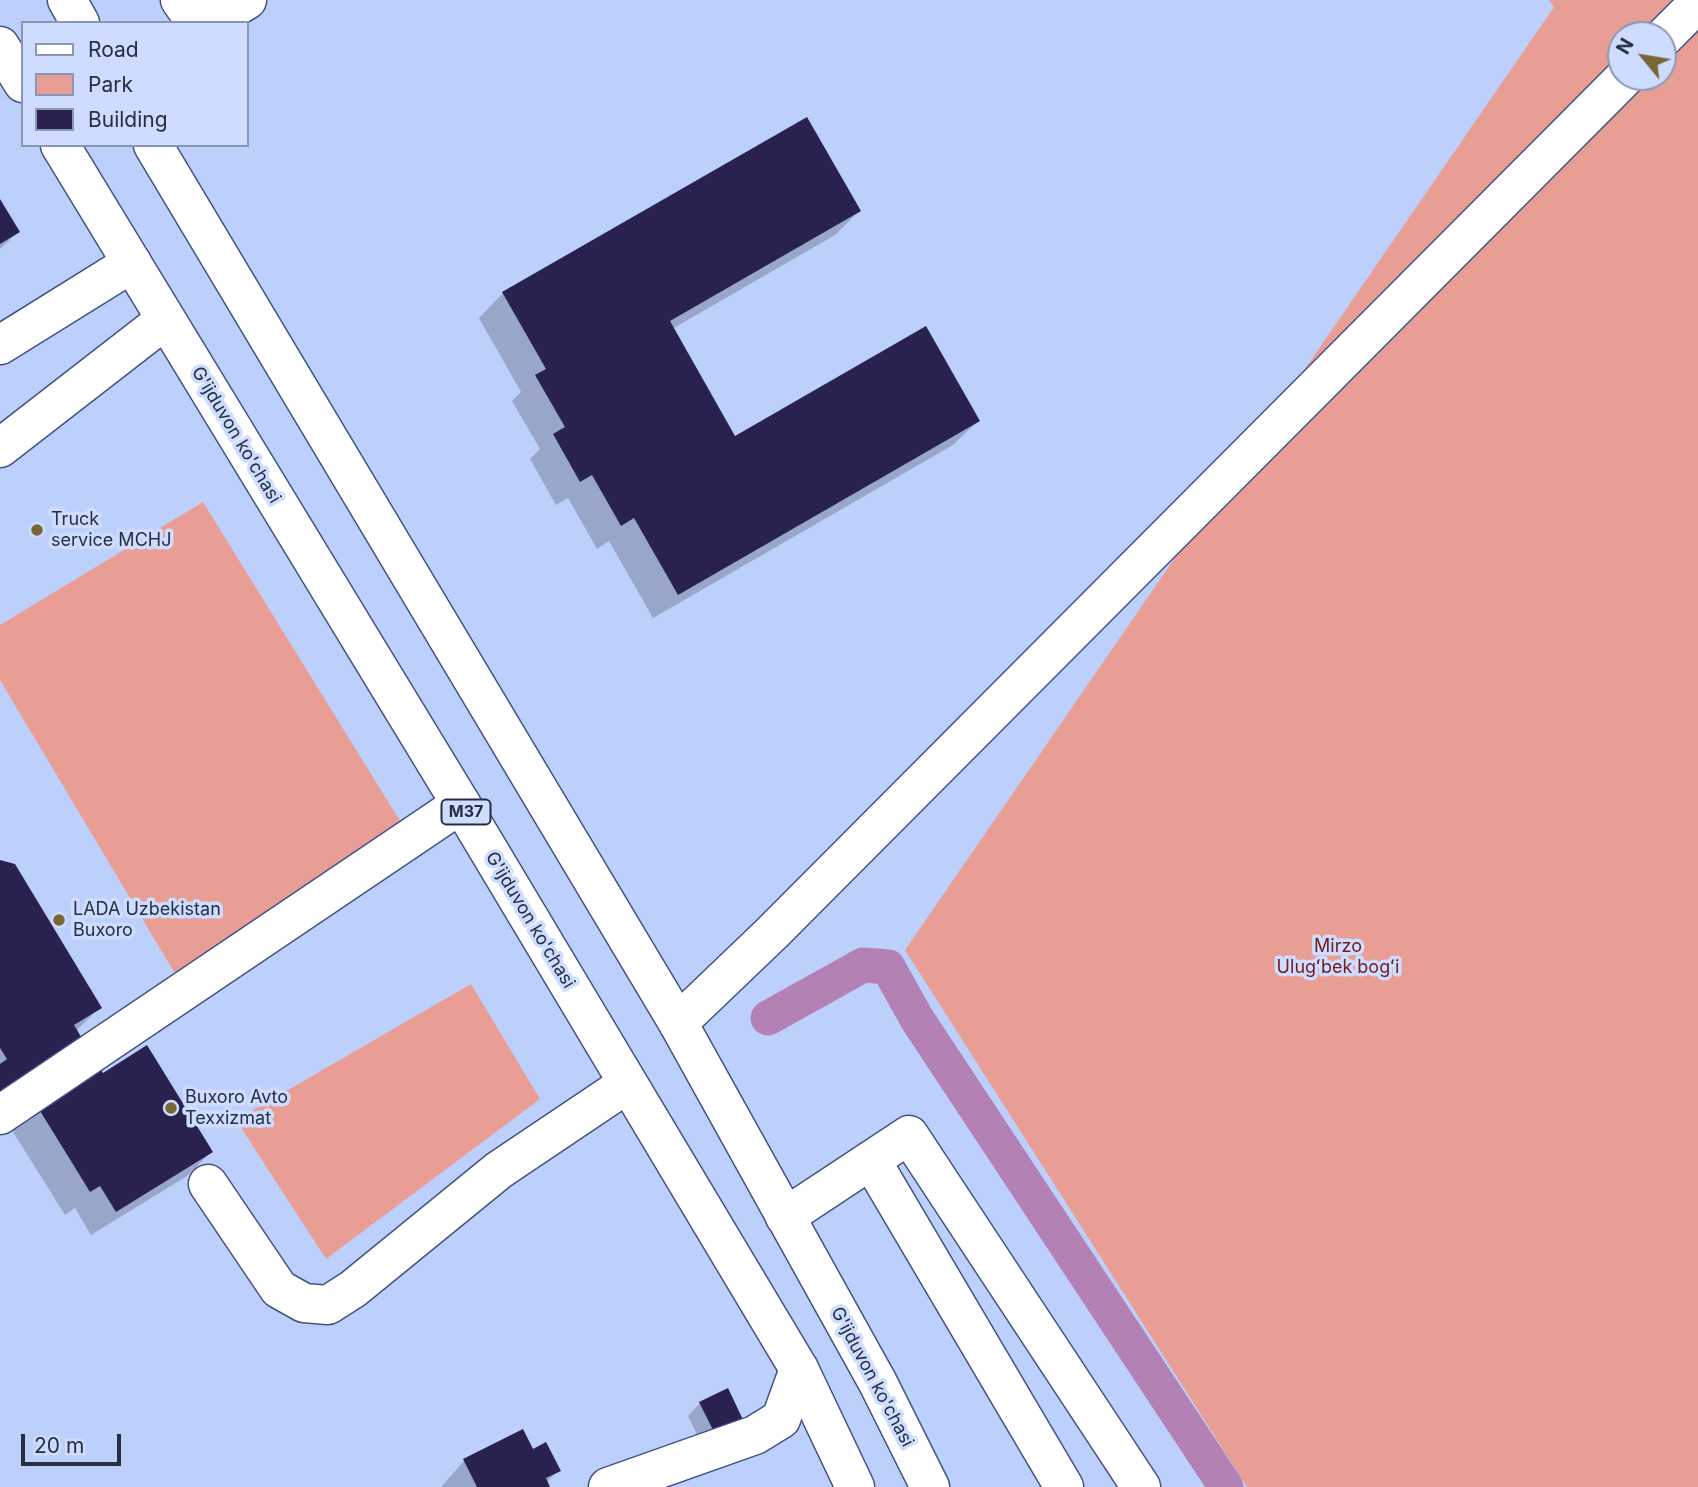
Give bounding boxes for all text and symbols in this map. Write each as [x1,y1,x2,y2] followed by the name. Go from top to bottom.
[21,21,248,147] legend
[1607,21,1677,91] north arrow
[1612,34,1639,58] text: N
[88,37,139,62] text: Road
[88,72,133,97] text: Park
[88,107,168,132] text: Building
[187,363,285,507] street label: G'ijduvon ko'chasi
[51,509,171,552] place label: Truck service MCHJ
[29,522,45,538] marker: Truck service MCHJ
[442,800,490,824] road number: M37
[481,848,579,992] street label: G'ijduvon ko'chasi
[73,899,221,942] place label: LADA Uzbekistan Buxoro
[51,912,67,928] marker: LADA Uzbekistan Buxoro
[1277,936,1399,978] park label: Mirzo Ulugʻbek bogʻi
[185,1087,288,1130] place label: Buxoro Avto Texxizmat
[163,1100,179,1116] marker: Buxoro Avto Texxizmat
[826,1303,918,1451] street label: G'ijduvon ko'chasi
[24,1420,124,1464] scale bar
[34,1433,84,1458] text: 20 m

